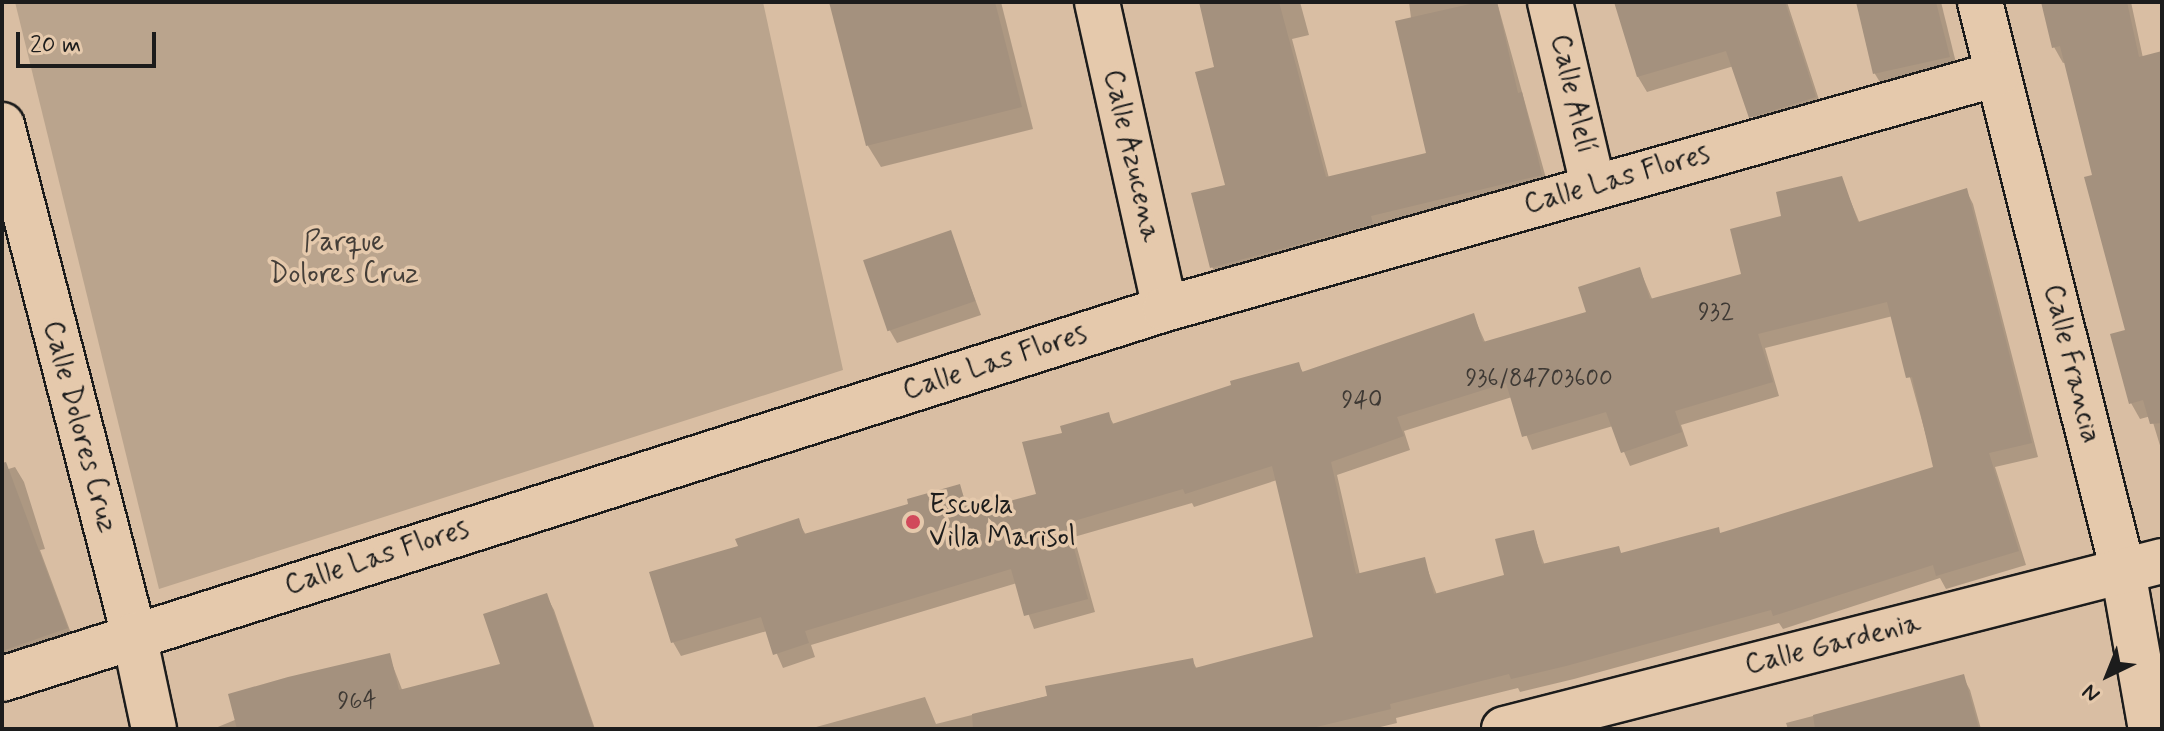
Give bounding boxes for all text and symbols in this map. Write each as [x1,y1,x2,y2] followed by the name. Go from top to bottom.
[20,16,160,66] scale bar
[30,30,81,61] text: 20 m
[1542,31,1602,157] street label: Calle Alelí
[1095,68,1167,244] street label: Calle Azucena
[1520,138,1714,222] street label: Calle Las Flores
[268,226,420,292] park label: Parque Dolores Cruz
[2035,280,2107,448] street label: Calle Francia
[1698,299,1734,327] house number: 932
[34,316,124,538] street label: Calle Dolores Cruz
[899,317,1091,409] street label: Calle Las Flores
[1465,365,1613,393] house number: 936/84703600
[1342,387,1382,415] house number: 940
[929,489,1073,555] place label: Escuela Villa Marisol
[281,512,473,604] street label: Calle Las Flores
[904,513,922,531] marker: Escuela Villa Marisol
[1745,608,1921,682] street label: Calle Gardenia
[2068,635,2148,715] north arrow
[2077,677,2107,708] text: N
[337,688,377,716] house number: 964

